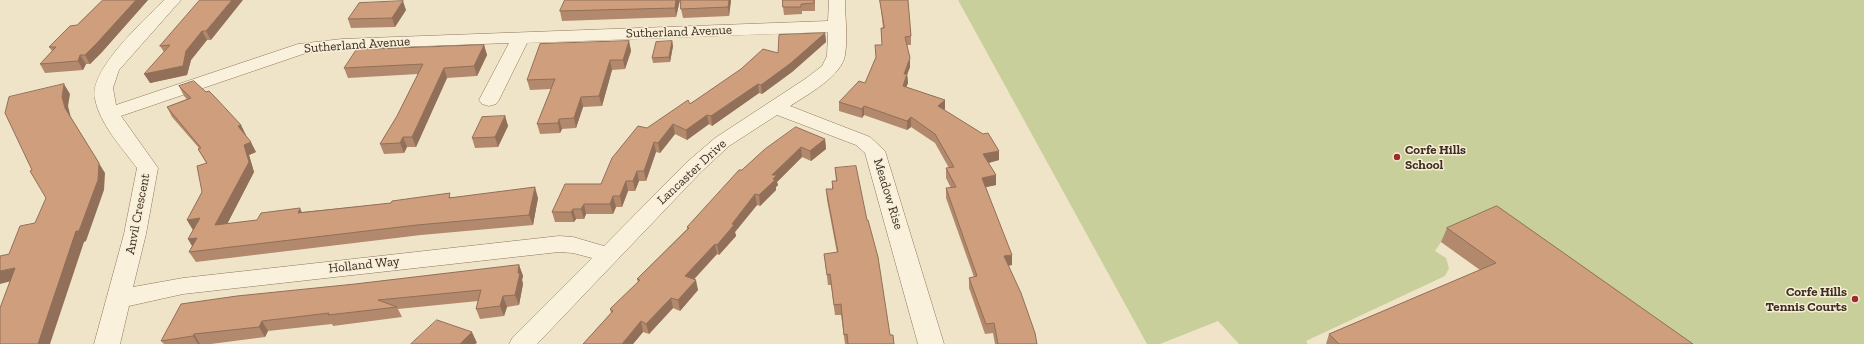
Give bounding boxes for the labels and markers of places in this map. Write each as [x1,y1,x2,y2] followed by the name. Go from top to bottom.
[1405,142,1466,173] place label: Corfe Hills School
[1392,152,1402,162] marker: Corfe Hills School
[1765,284,1847,315] place label: Corfe Hills Tennis Courts
[1850,294,1860,304] marker: Corfe Hills Tennis Courts

